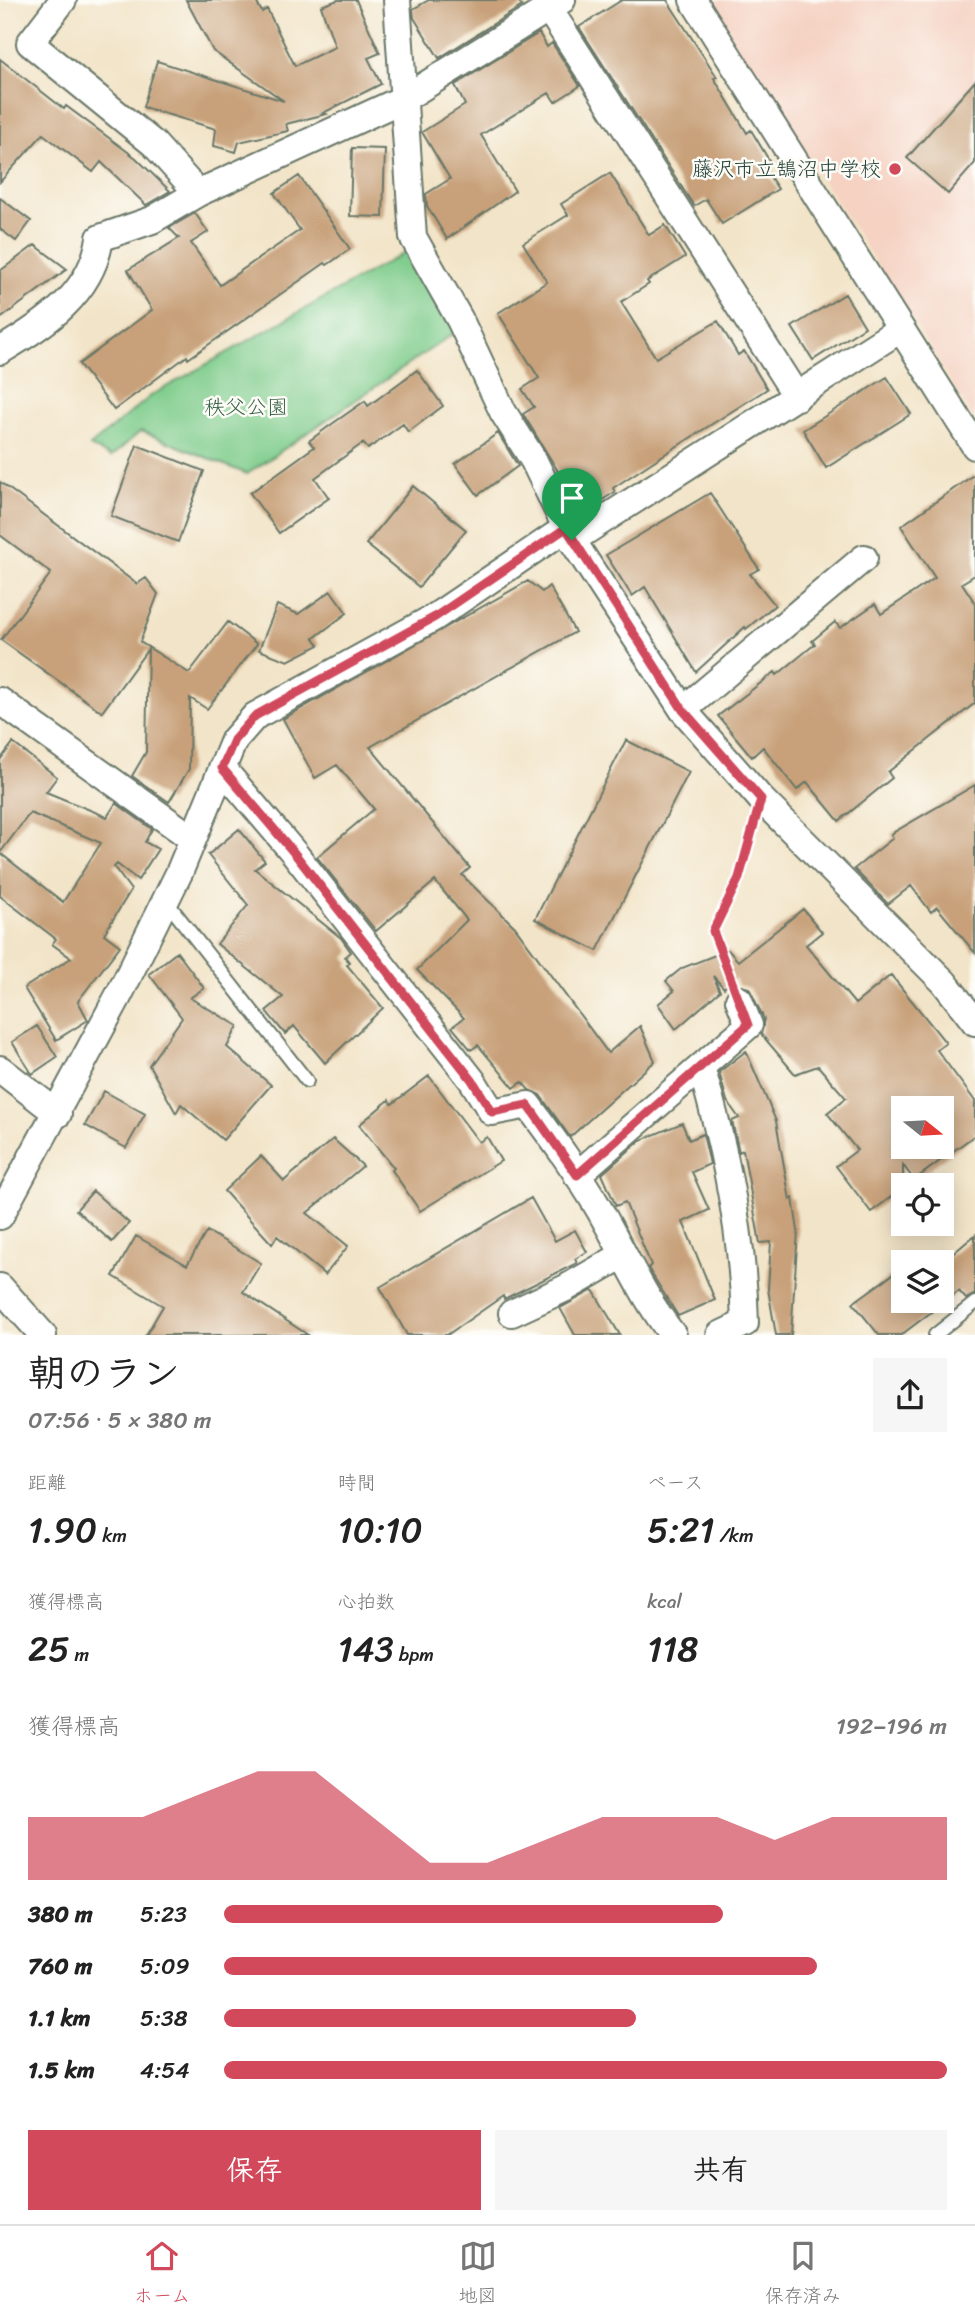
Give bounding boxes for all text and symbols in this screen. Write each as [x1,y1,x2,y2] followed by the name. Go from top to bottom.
[692,150,881,188] place label: 藤沢市立鵠沼中学校
[887,161,903,177] marker: 藤沢市立鵠沼中学校
[204,388,288,426] park label: 秩父公園
[542,468,602,540] pin
[553,479,591,517] icon: arrive
[891,1096,954,1158] north arrow
[891,1096,954,1313] map controls
[891,1173,954,1236] button: locate
[891,1250,954,1313] button: layers
[28,1340,180,1407] text: 朝のラン
[873,1358,947,1432] button: share
[28,1400,211,1441] text: 07:56 · 5 × 380 m
[28,1466,66,1499] text: 距離
[338,1466,376,1499] text: 時間
[647,1466,703,1499] text: ペース
[28,1499,97,1561] text: 1.90
[338,1499,423,1561] text: 10:10
[647,1499,715,1561] text: 5:21
[97,1519,127,1552] text: km
[715,1519,754,1552] text: /km
[28,1585,104,1618] text: 獲得標高
[338,1585,395,1618] text: 心拍数
[647,1585,682,1618] text: kcal
[28,1618,70,1680] text: 25
[338,1618,394,1680] text: 143
[647,1618,698,1680] text: 118
[70,1638,89,1671] text: m
[394,1638,434,1671] text: bpm
[28,1706,120,1747] text: 獲得標高
[836,1706,947,1747] text: 192–196 m
[28,1894,93,1935] text: 380 m
[140,1894,187,1935] text: 5:23
[28,1946,92,1987] text: 760 m
[140,1946,190,1987] text: 5:09
[28,1998,91,2039] text: 1.1 km
[140,1998,188,2039] text: 5:38
[28,2050,95,2091] text: 1.5 km
[140,2050,190,2091] text: 4:54
[28,2130,481,2210] button: 保存
[495,2130,947,2210] button: 共有
[134,2237,190,2312] tab: ホーム
[459,2237,497,2312] tab: 地図
[765,2237,841,2312] tab: 保存済み

